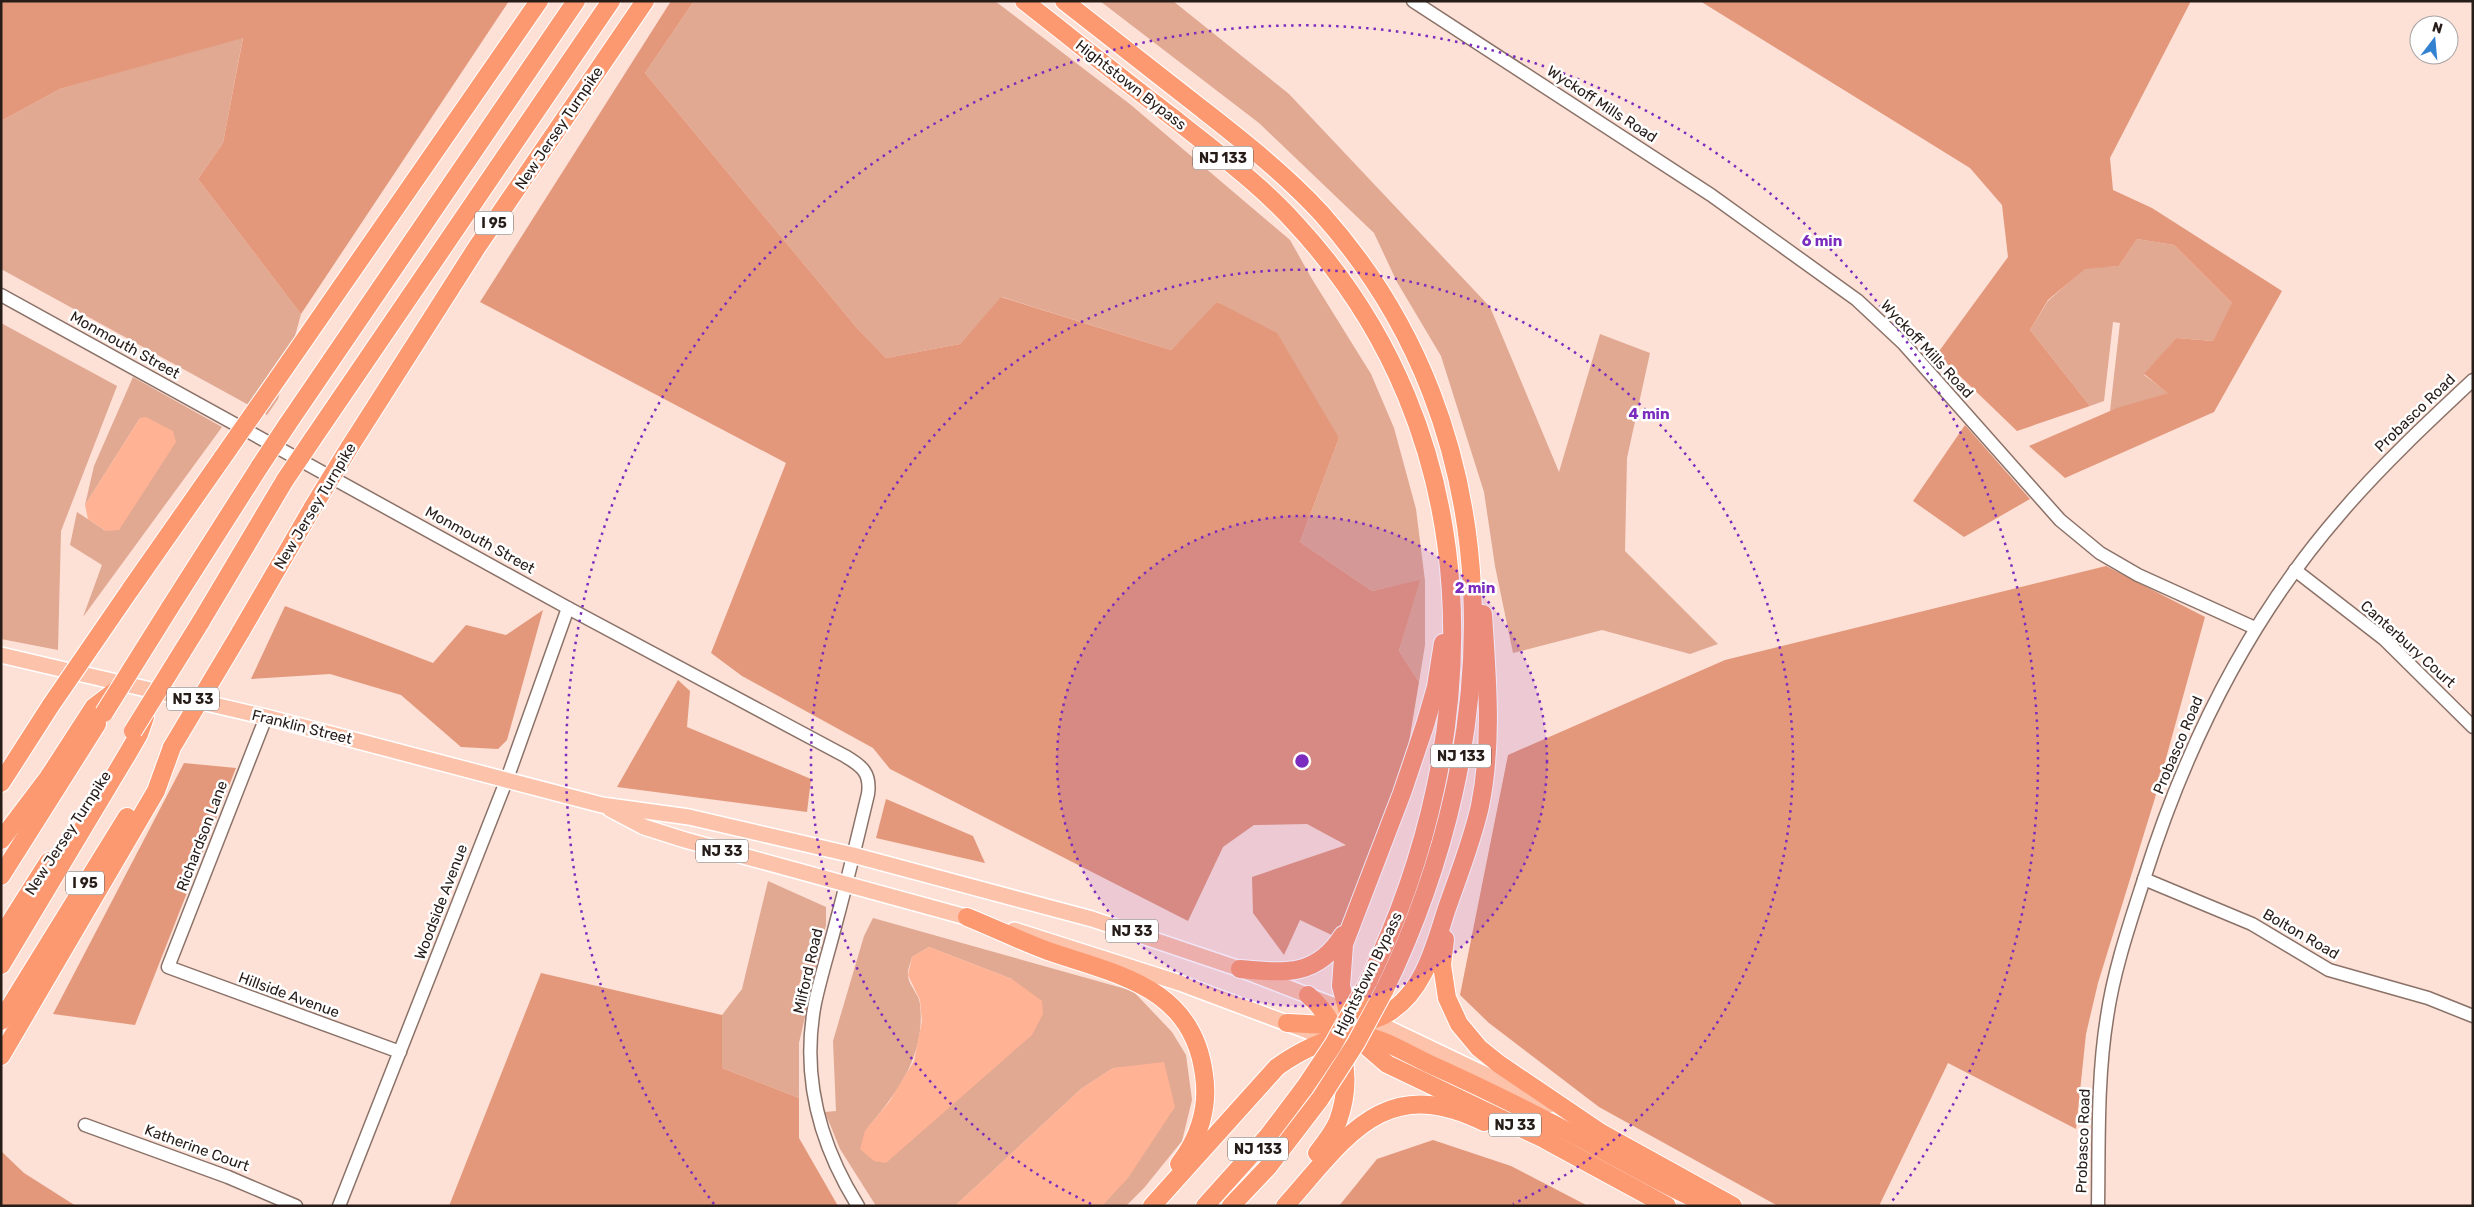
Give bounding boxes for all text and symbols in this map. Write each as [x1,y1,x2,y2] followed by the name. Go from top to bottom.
[2409,15,2459,65] north arrow
[2430,18,2445,38] text: N
[1072,36,1190,134] street label: Hightstown Bypass
[1544,62,1660,146] street label: Wyckoff Mills Road
[511,63,607,193] street label: New Jersey Turnpike
[1193,146,1253,170] road number: NJ 133
[475,212,513,234] road number: I 95
[1802,232,1842,250] text: 6 min
[1877,296,1977,402] street label: Wyckoff Mills Road
[67,307,183,383] street label: Monmouth Street
[2371,370,2459,456] street label: Probasco Road
[1628,405,1670,423] text: 4 min
[270,440,360,572] street label: New Jersey Turnpike
[422,502,538,578] street label: Monmouth Street
[1455,579,1495,597] text: 2 min
[2357,597,2459,691] street label: Canterbury Court
[167,688,219,711] road number: NJ 33
[2149,693,2207,797] street label: Probasco Road
[250,706,354,748] street label: Franklin Street
[1431,744,1491,768] road number: NJ 133
[1293,752,1311,770] centre of rings
[21,768,115,898] street label: New Jersey Turnpike
[173,778,231,894] street label: Richardson Lane
[696,839,748,862] road number: NJ 33
[411,842,471,962] street label: Woodside Avenue
[66,871,104,894] road number: I 95
[2260,905,2342,963] street label: Bolton Road
[1330,909,1406,1039] street label: Hightstown Bypass
[1106,919,1158,942] road number: NJ 33
[789,927,827,1015] street label: Milford Road
[236,968,342,1022] street label: Hillside Avenue
[2072,1088,2094,1194] street label: Probasco Road
[1489,1114,1541,1136] road number: NJ 33
[142,1121,252,1175] street label: Katherine Court
[1228,1138,1288,1160] road number: NJ 133

